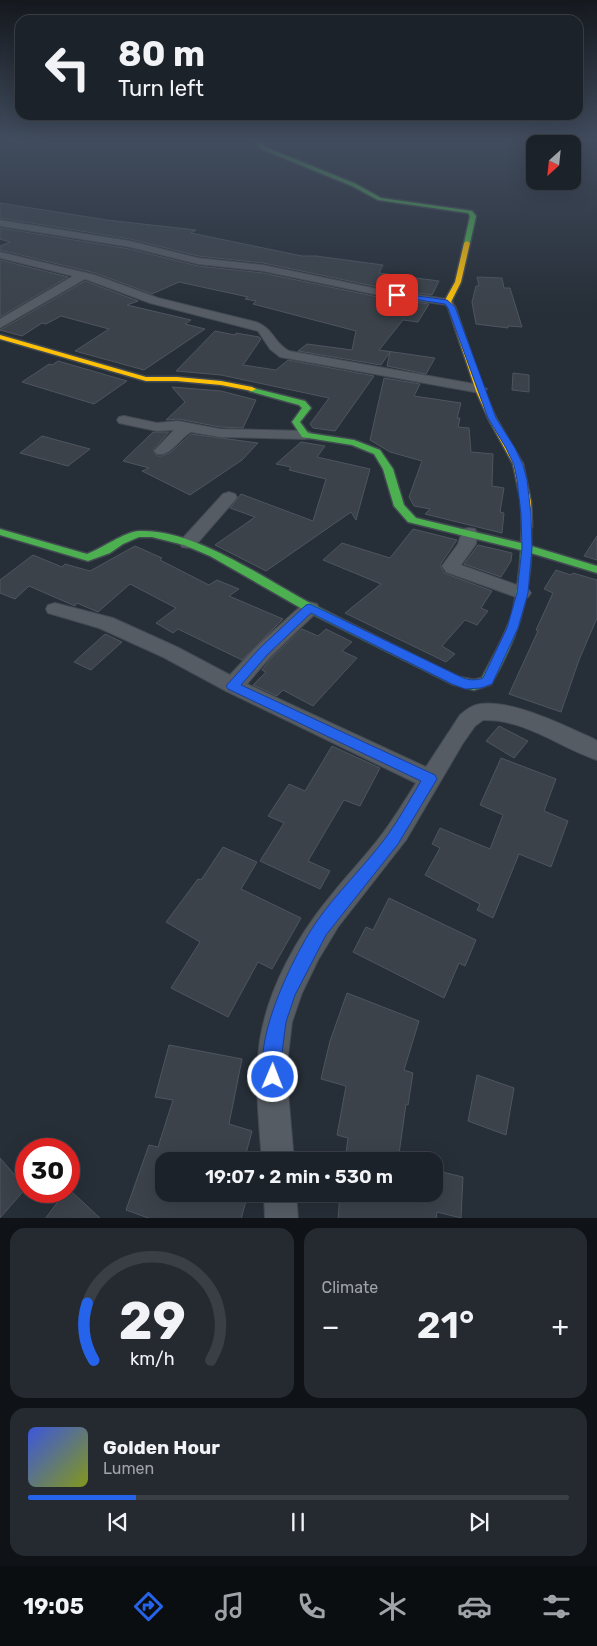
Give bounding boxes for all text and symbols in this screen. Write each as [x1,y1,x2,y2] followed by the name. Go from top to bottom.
[118,33,205,75] text: 80 m
[35,35,100,100] icon: left
[118,75,204,102] text: Turn left
[526,135,581,190] north arrow
[526,135,581,190] map controls
[376,274,418,316] pin
[383,281,411,309] icon: arrive
[246,1050,298,1102] position arrow
[15,1138,80,1203] speed limit sign: 30
[205,1165,393,1188] text: 19:07 · 2 min · 530 m
[322,1278,378,1297] text: Climate
[118,1290,185,1352] text: 29
[417,1302,474,1348] text: 21°
[322,1310,340,1343] text: −
[552,1310,569,1343] text: +
[129,1348,174,1369] text: km/h
[103,1436,220,1459] text: Golden Hour
[103,1459,154,1478] text: Lumen
[104,1508,132,1536] icon: previous
[284,1508,312,1536] icon: pause
[465,1508,493,1536] icon: next
[131,1589,166,1624] icon: directions
[212,1589,247,1624] icon: music
[294,1589,329,1624] icon: phone
[375,1589,410,1624] icon: climate
[457,1589,492,1624] icon: car
[539,1589,574,1624] icon: filters
[23,1593,84,1620] text: 19:05

